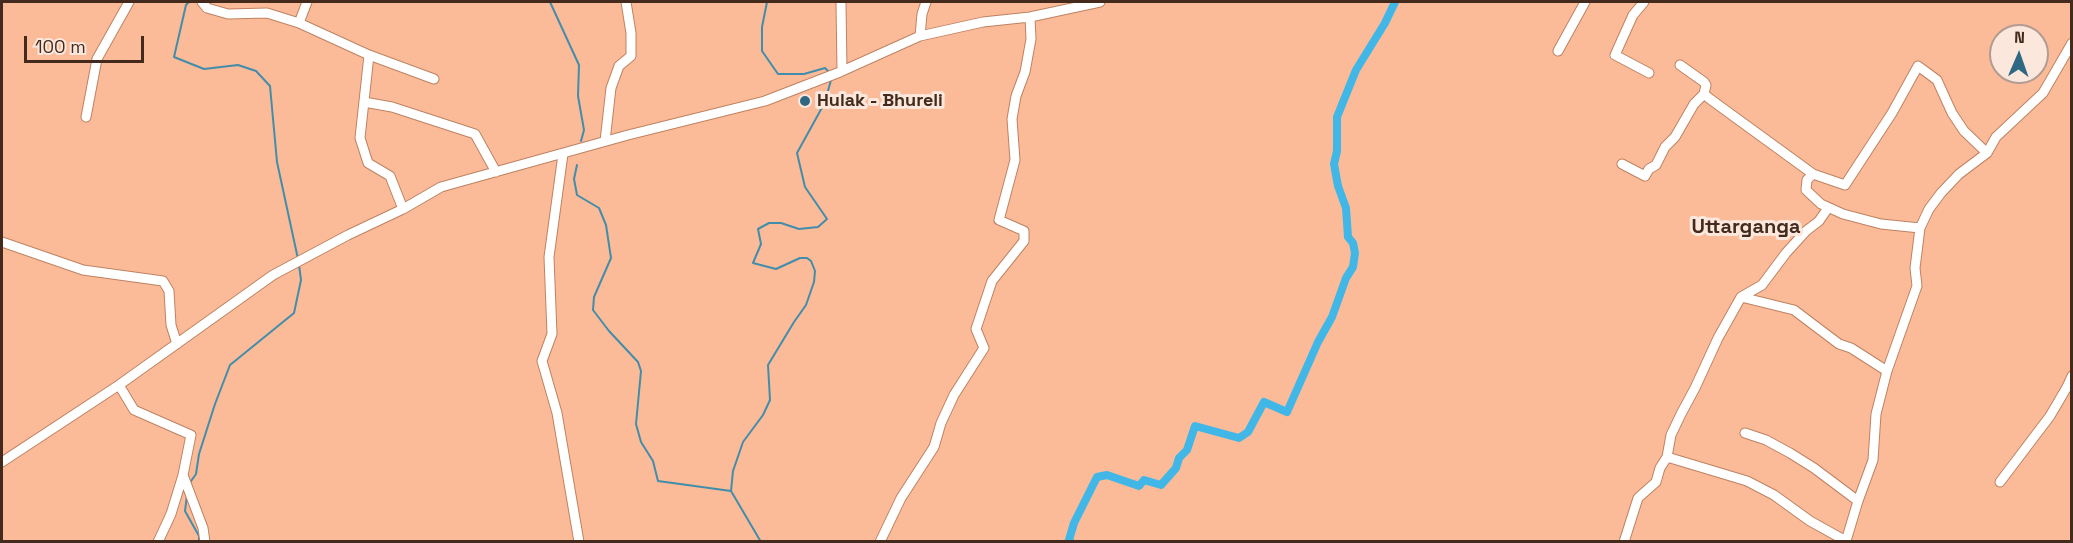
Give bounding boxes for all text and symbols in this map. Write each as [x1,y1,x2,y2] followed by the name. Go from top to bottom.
[27,24,147,62] scale bar
[1989,24,2049,84] north arrow
[2014,27,2025,48] text: N
[35,35,86,58] text: 100 m
[817,90,943,112] place label: Hulak - Bhureli
[798,94,812,108] marker: Hulak - Bhureli
[1691,216,1801,240] district label: Uttarganga

